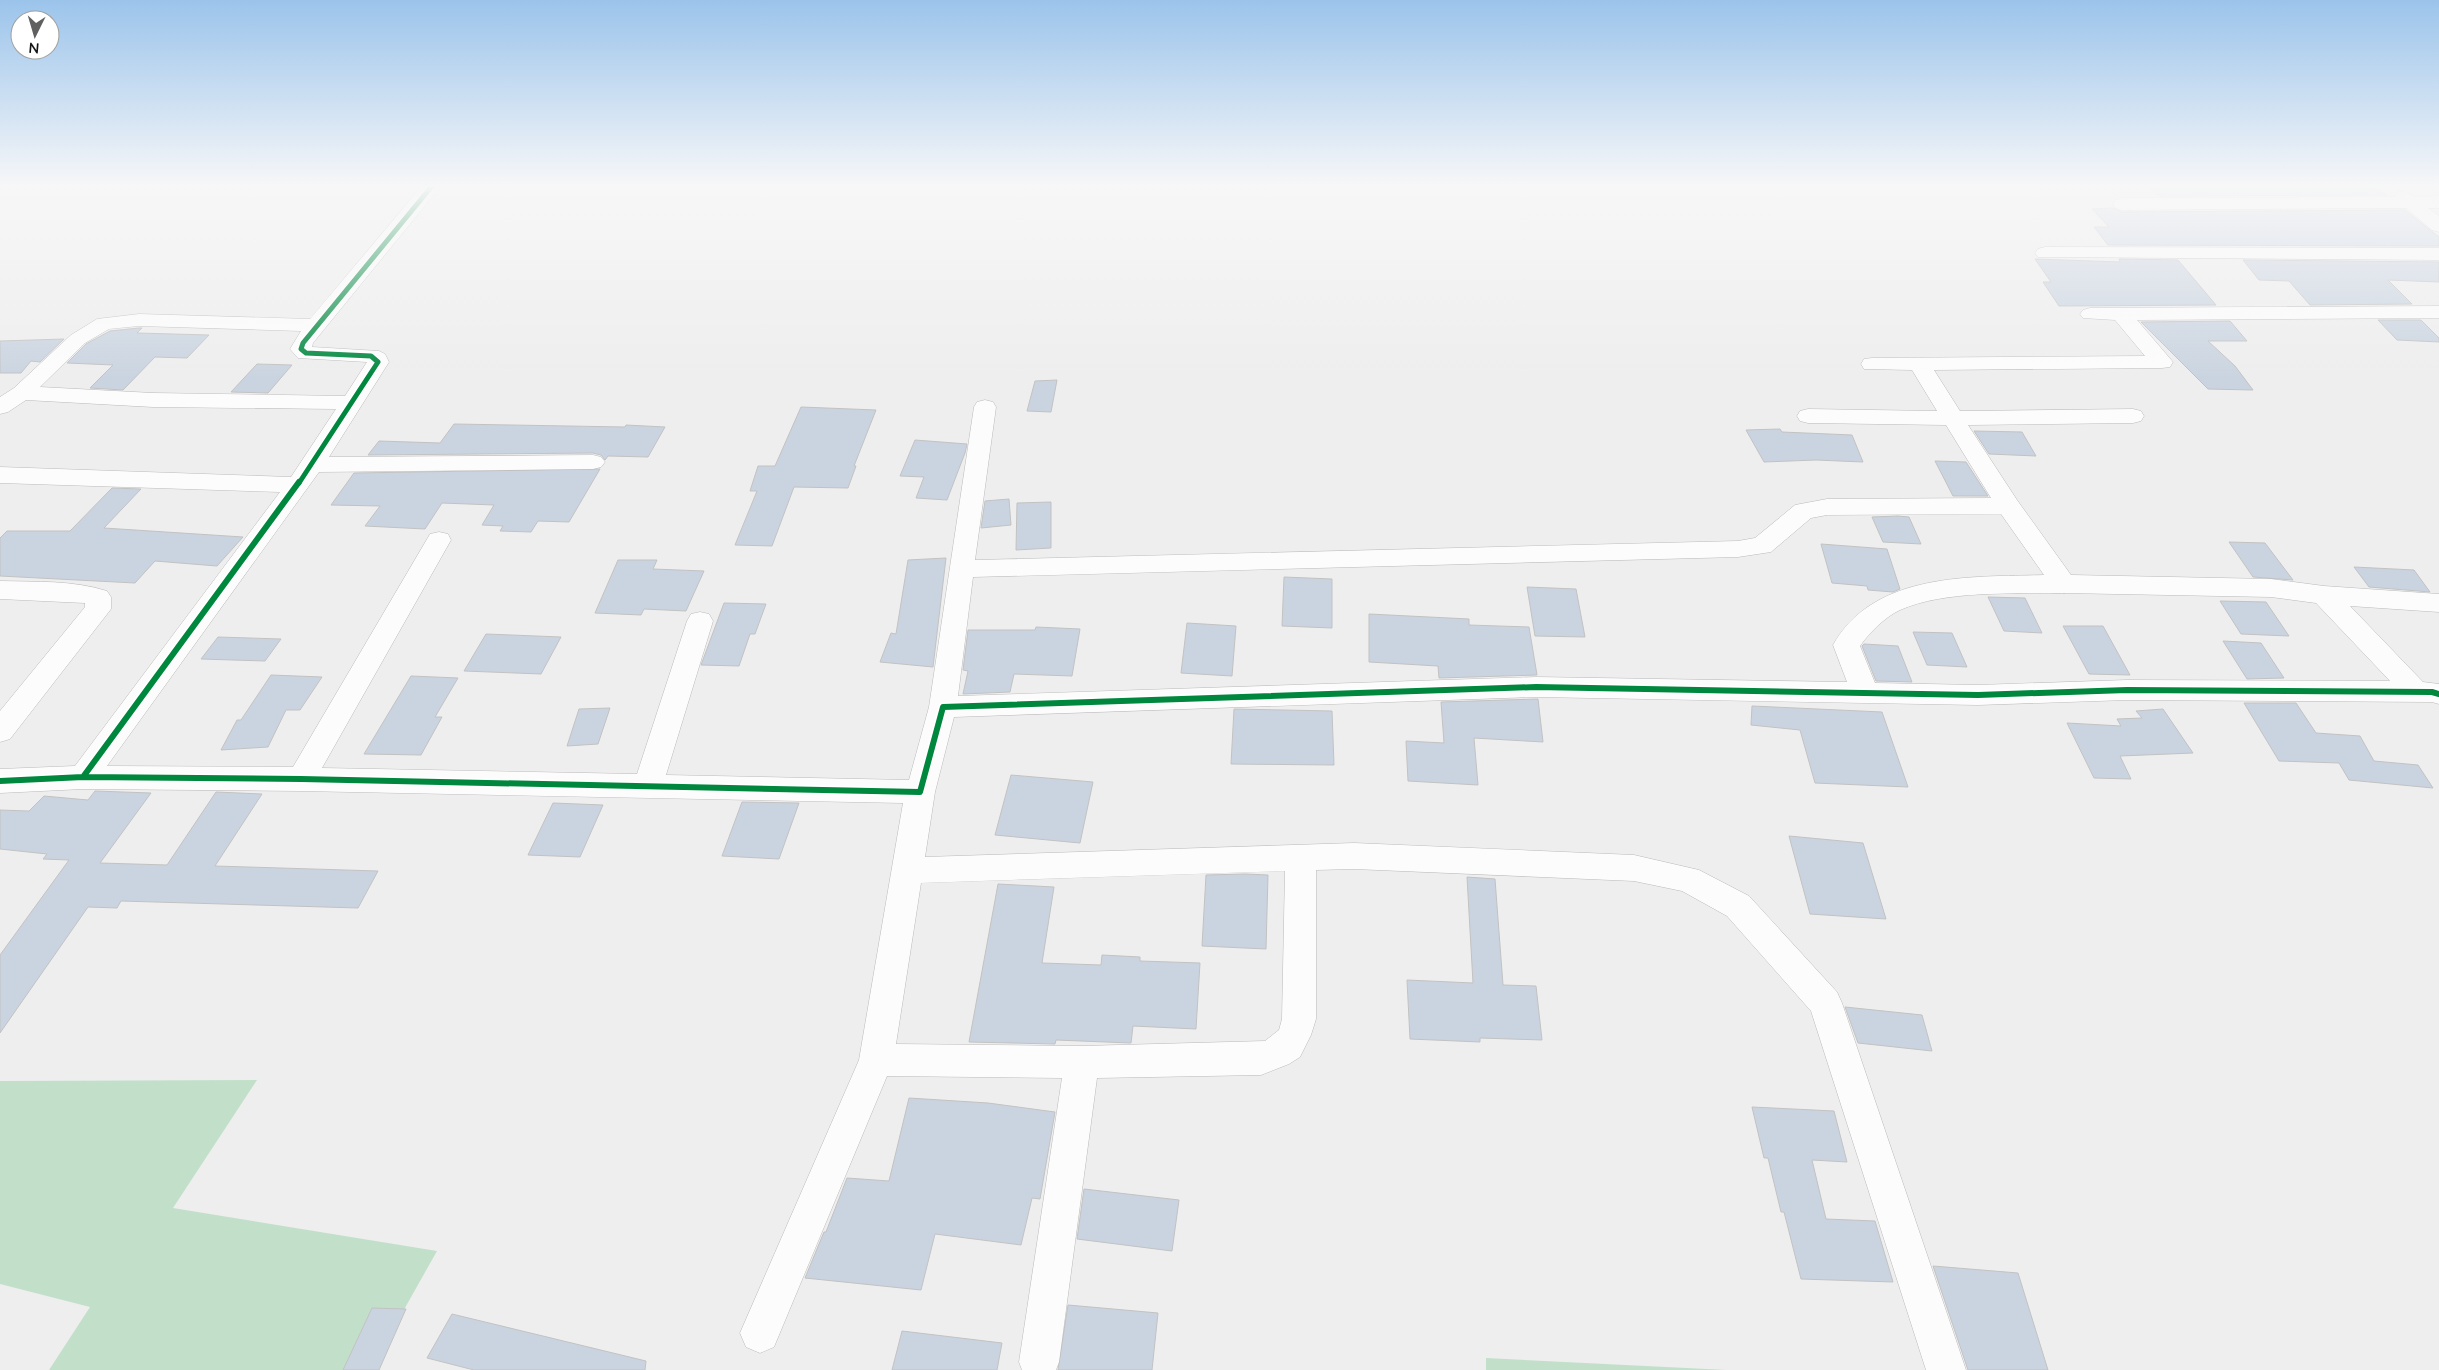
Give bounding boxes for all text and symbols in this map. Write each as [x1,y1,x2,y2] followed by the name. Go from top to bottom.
[10,10,60,60] north arrow
[28,40,40,57] text: N

